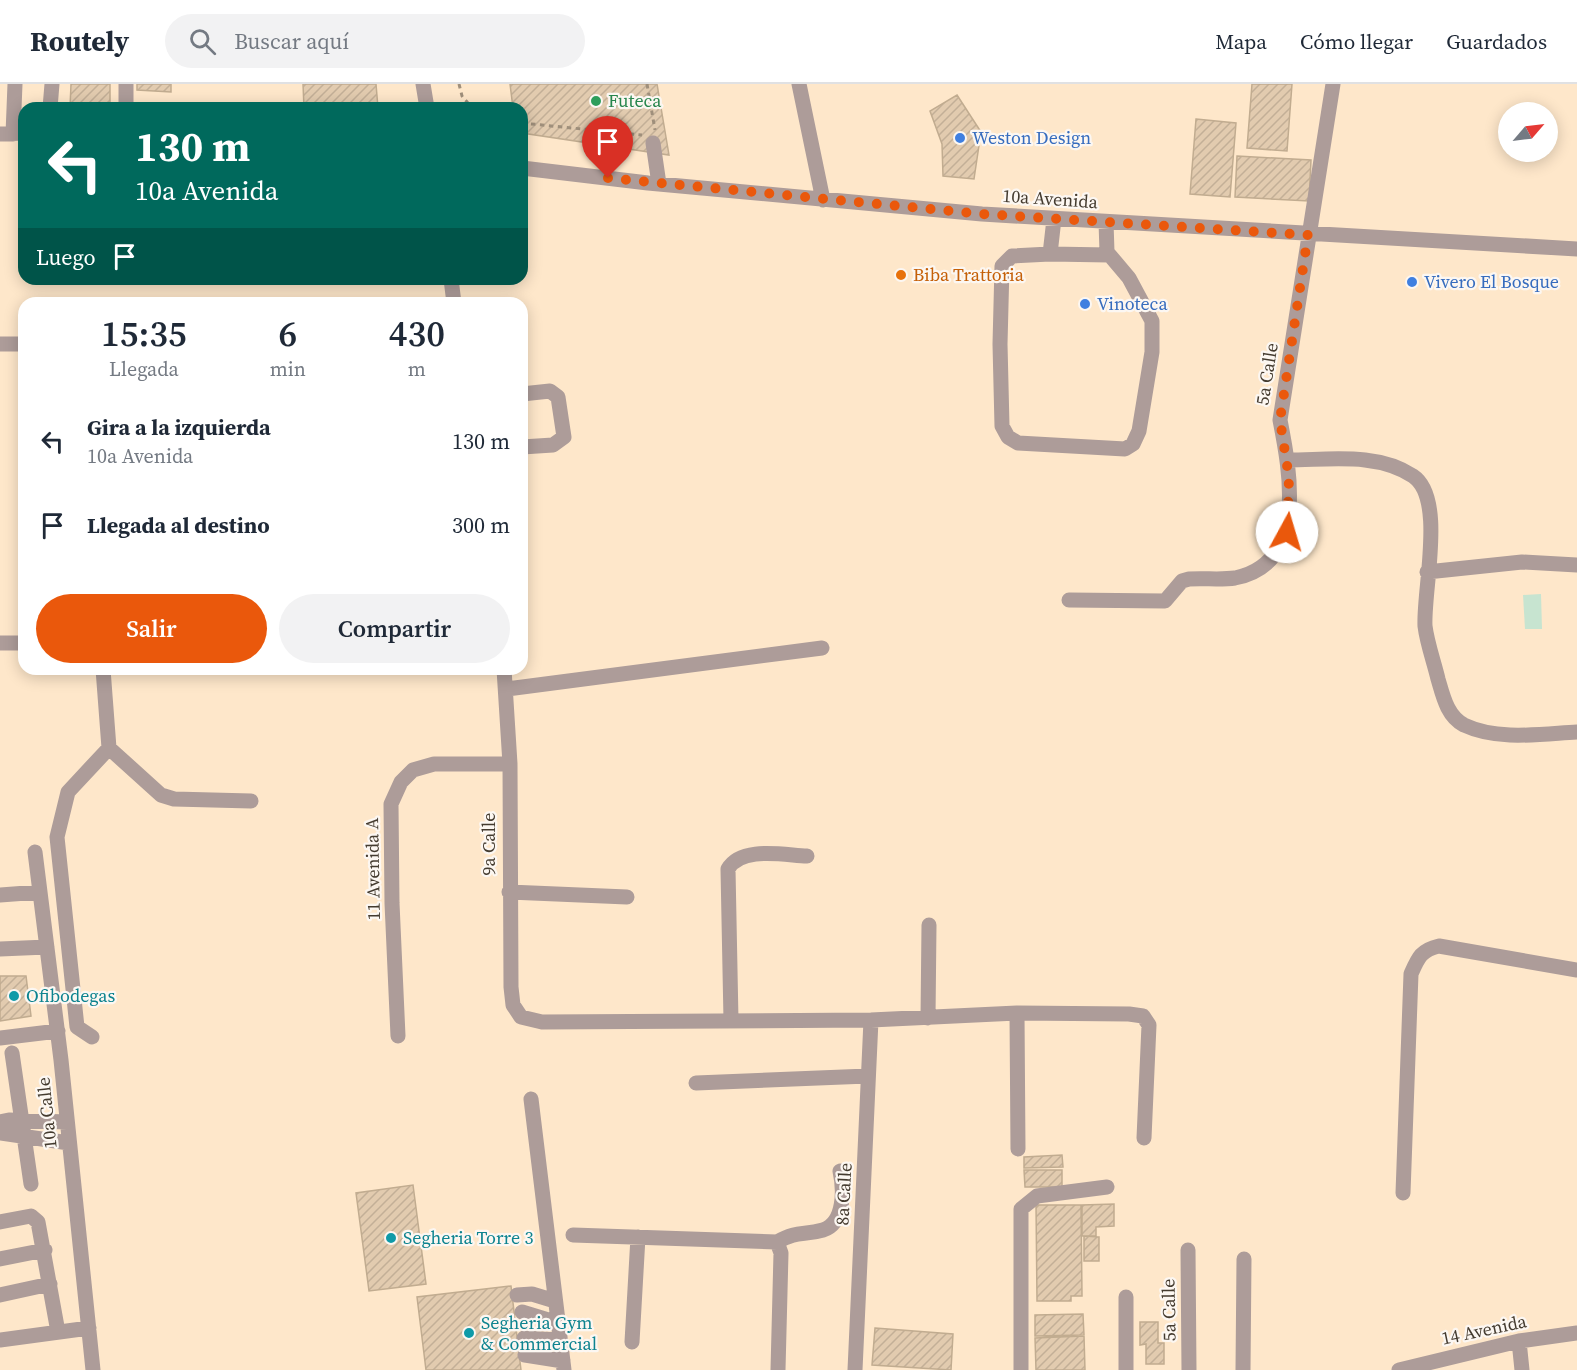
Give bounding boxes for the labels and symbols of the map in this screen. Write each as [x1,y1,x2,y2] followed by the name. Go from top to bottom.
[608,88,662,113] place label: Futeca
[589,94,603,108] marker: Futeca
[1498,102,1558,162] north arrow
[582,116,633,178] pin
[972,125,1091,150] place label: Weston Design
[953,131,967,145] marker: Weston Design
[1001,183,1099,214] street label: 10a Avenida
[913,262,1025,287] place label: Biba Trattoria
[894,268,908,282] marker: Biba Trattoria
[1424,269,1559,294] place label: Vivero El Bosque
[1405,275,1419,289] marker: Vivero El Bosque
[1097,291,1168,316] place label: Vinoteca
[1078,297,1092,311] marker: Vinoteca
[1249,341,1284,407] street label: 5a Calle
[1255,500,1319,564] position arrow
[476,813,501,875] street label: 9a Calle
[359,817,386,921] street label: 11 Avenida A
[26,983,115,1008] place label: Ofibodegas
[7,989,21,1003] marker: Ofibodegas
[30,1076,63,1150] street label: 10a Calle
[829,1162,858,1226] street label: 8a Calle
[403,1225,533,1250] place label: Segheria Torre 3
[384,1231,398,1245] marker: Segheria Torre 3
[1155,1278,1182,1342] street label: 5a Calle
[1439,1308,1530,1351] street label: 14 Avenida
[481,1310,597,1356] place label: Segheria Gym & Commercial
[462,1326,476,1340] marker: Segheria Gym & Commercial

